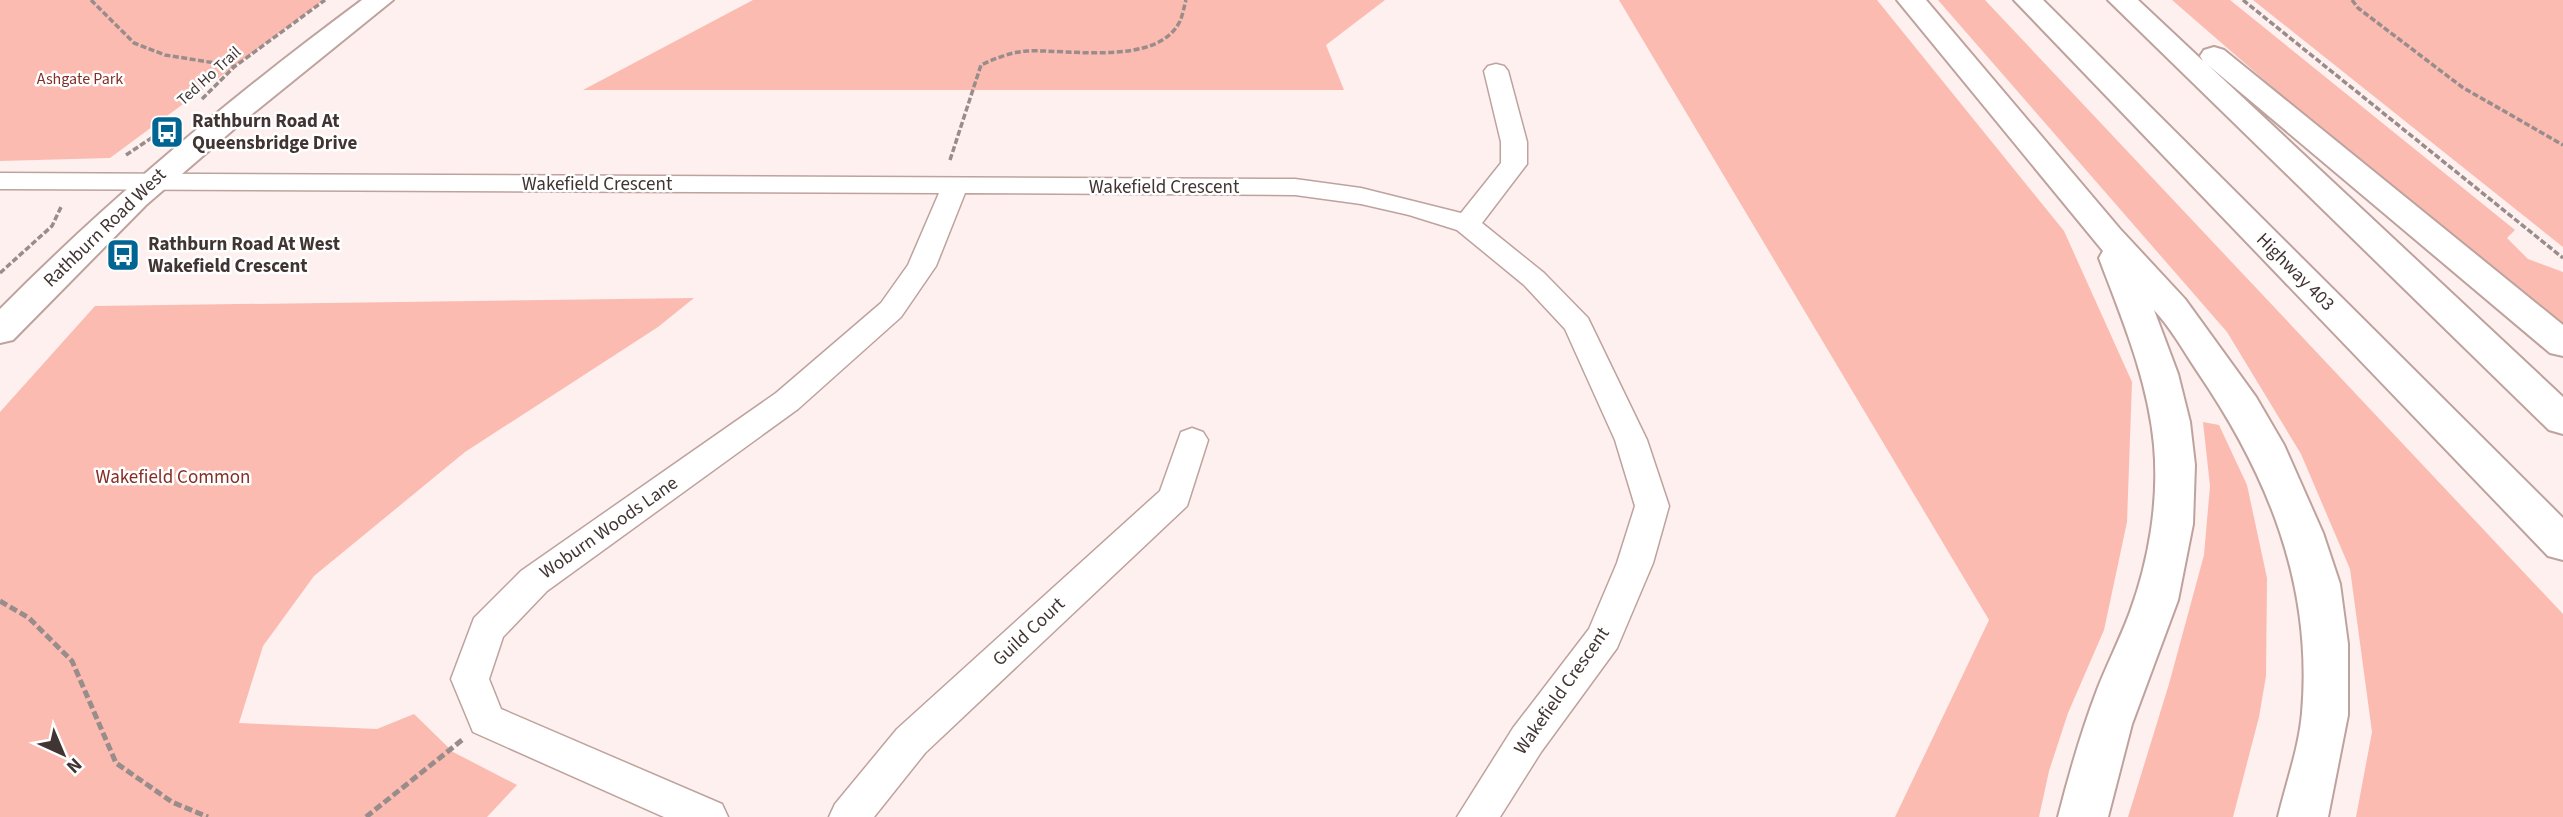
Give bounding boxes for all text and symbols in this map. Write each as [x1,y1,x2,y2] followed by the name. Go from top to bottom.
[172,41,246,111] street label: Ted Ho Trail
[37,68,123,90] park label: Ashgate Park
[192,108,357,157] place label: Rathburn Road At Queensbridge Drive
[148,113,186,151] bus stop icon: Rathburn Road At Queensbridge Drive
[38,162,173,294] street label: Rathburn Road West
[522,171,673,198] street label: Wakefield Crescent
[1089,174,1240,201] street label: Wakefield Crescent
[2250,227,2340,317] street label: Highway 403
[148,231,340,280] place label: Rathburn Road At West Wakefield Crescent
[104,236,142,274] bus stop icon: Rathburn Road At West Wakefield Crescent
[96,464,250,491] park label: Wakefield Common
[534,470,684,586] street label: Woburn Woods Lane
[987,591,1072,673] street label: Guild Court
[1508,621,1617,760] street label: Wakefield Crescent
[28,719,98,789] north arrow
[60,751,88,779] text: N

